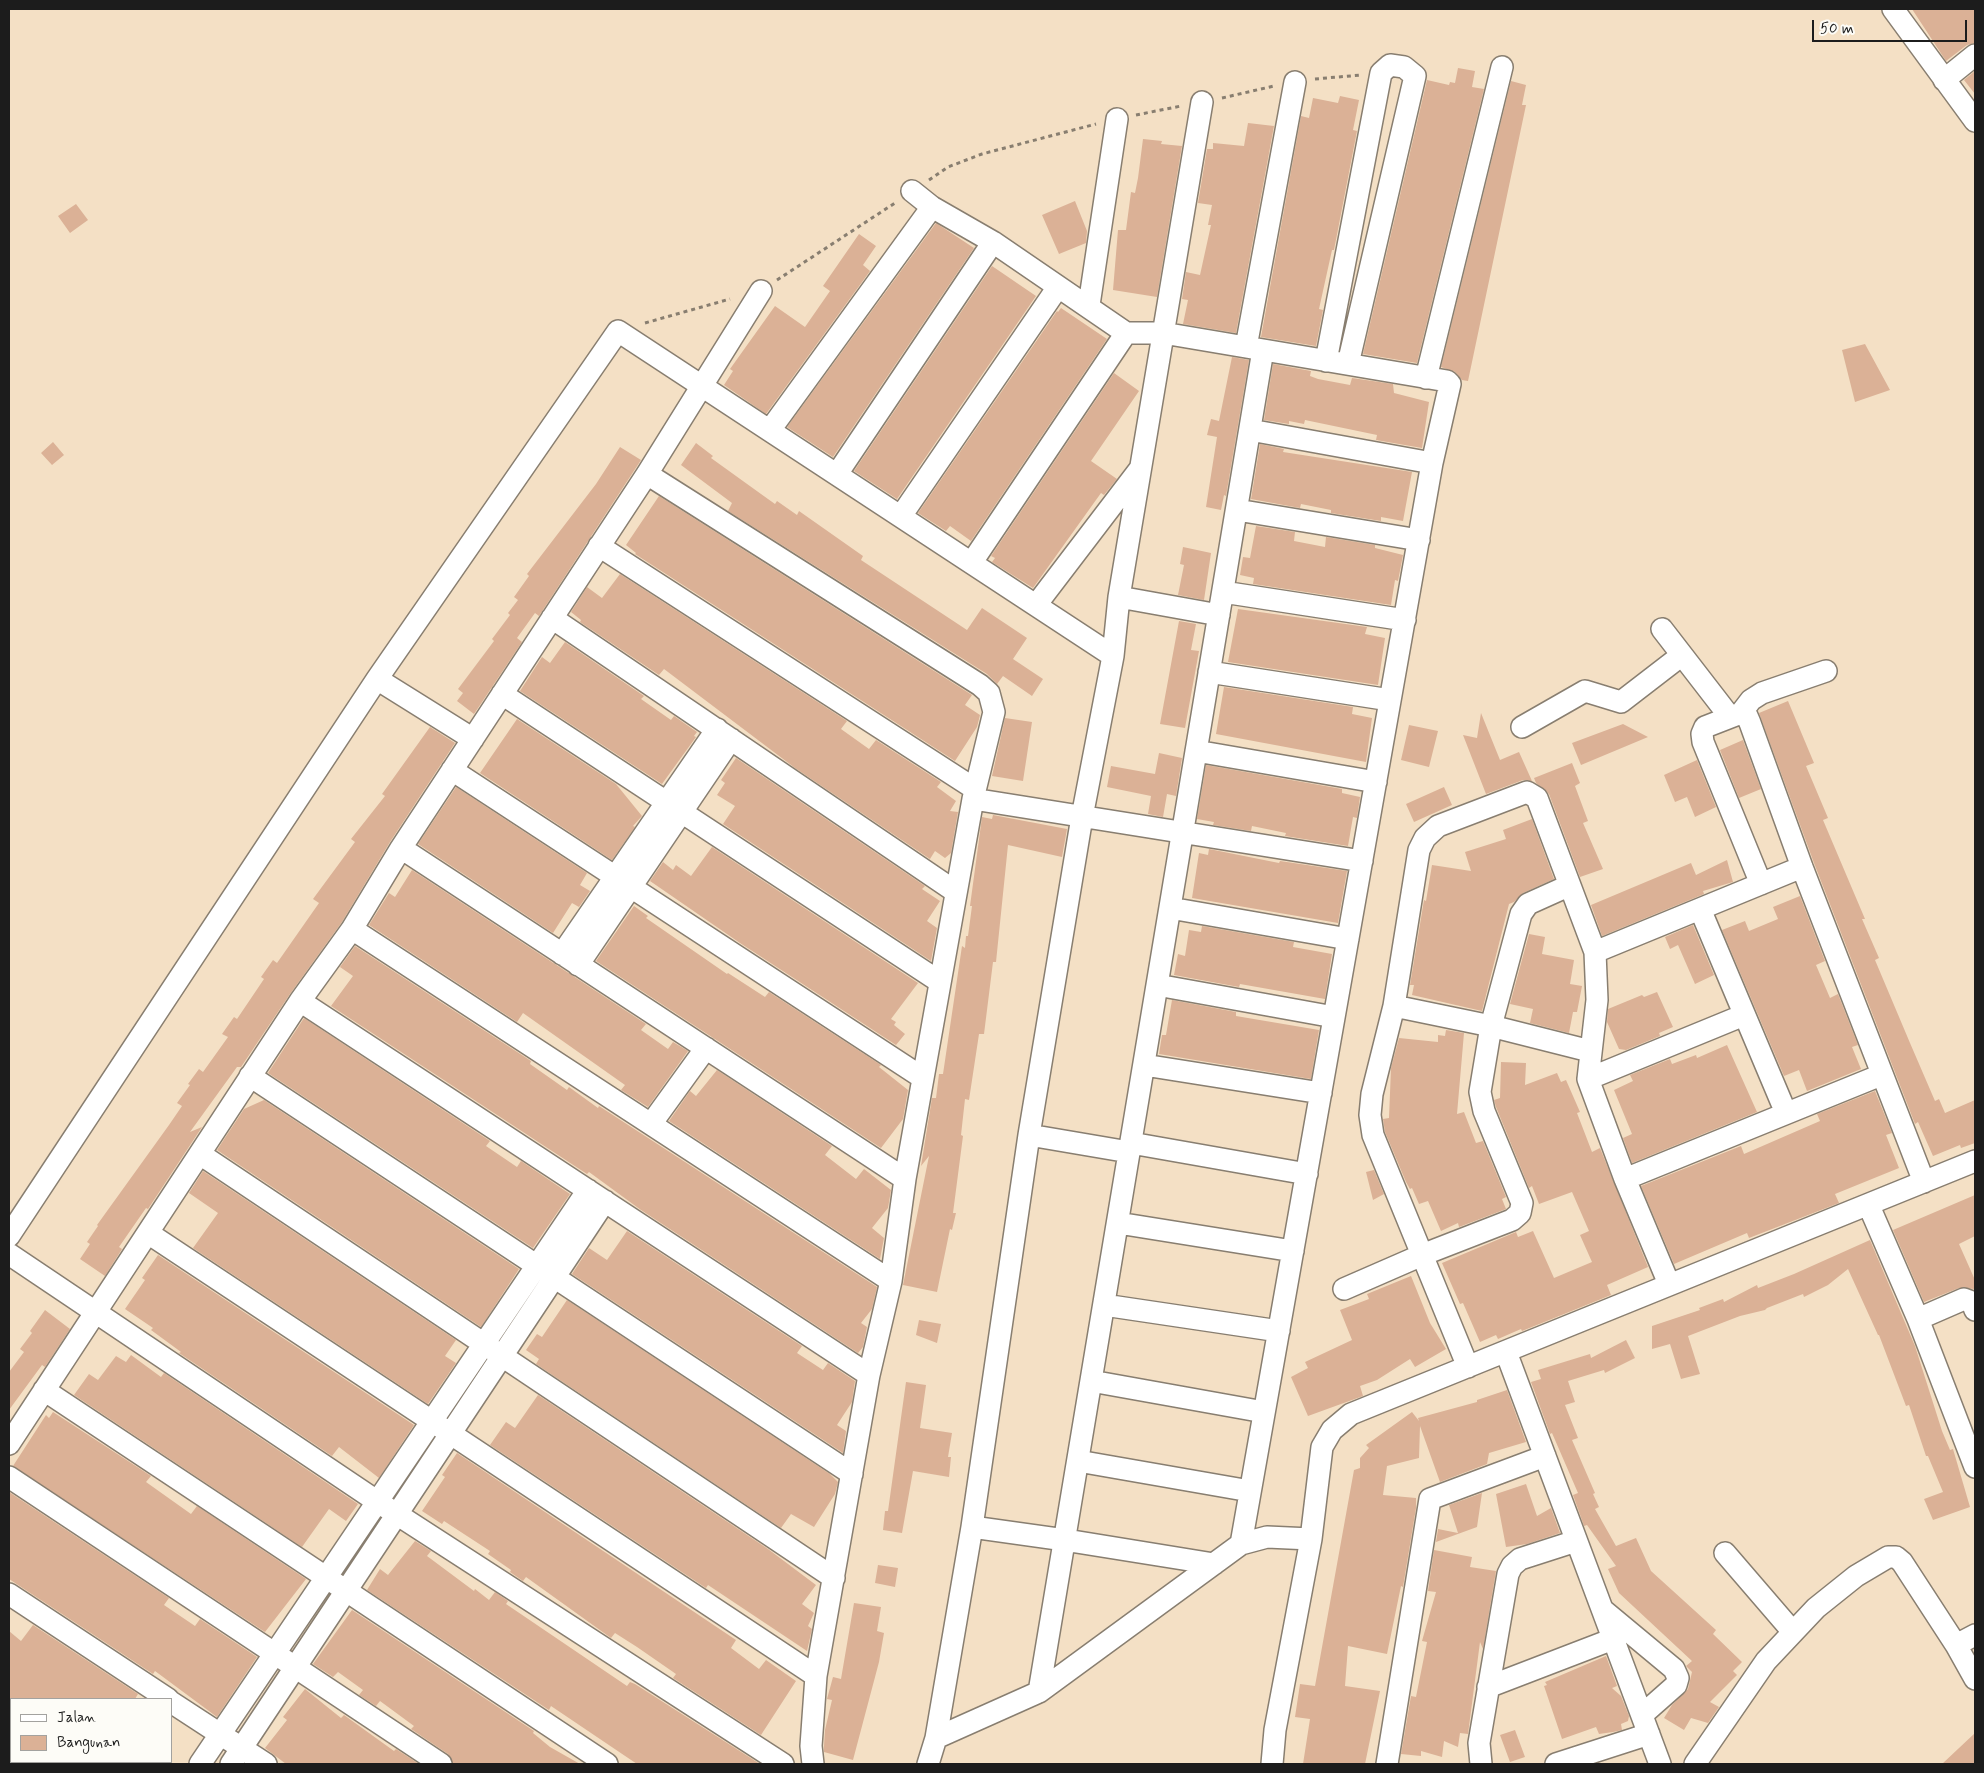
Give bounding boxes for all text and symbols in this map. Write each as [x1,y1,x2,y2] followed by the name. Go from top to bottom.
[1814,10,1969,42] scale bar
[1820,19,1854,39] text: 50 m
[10,1698,172,1763] legend
[57,1708,96,1728] text: Jalan
[57,1733,120,1753] text: Bangunan

